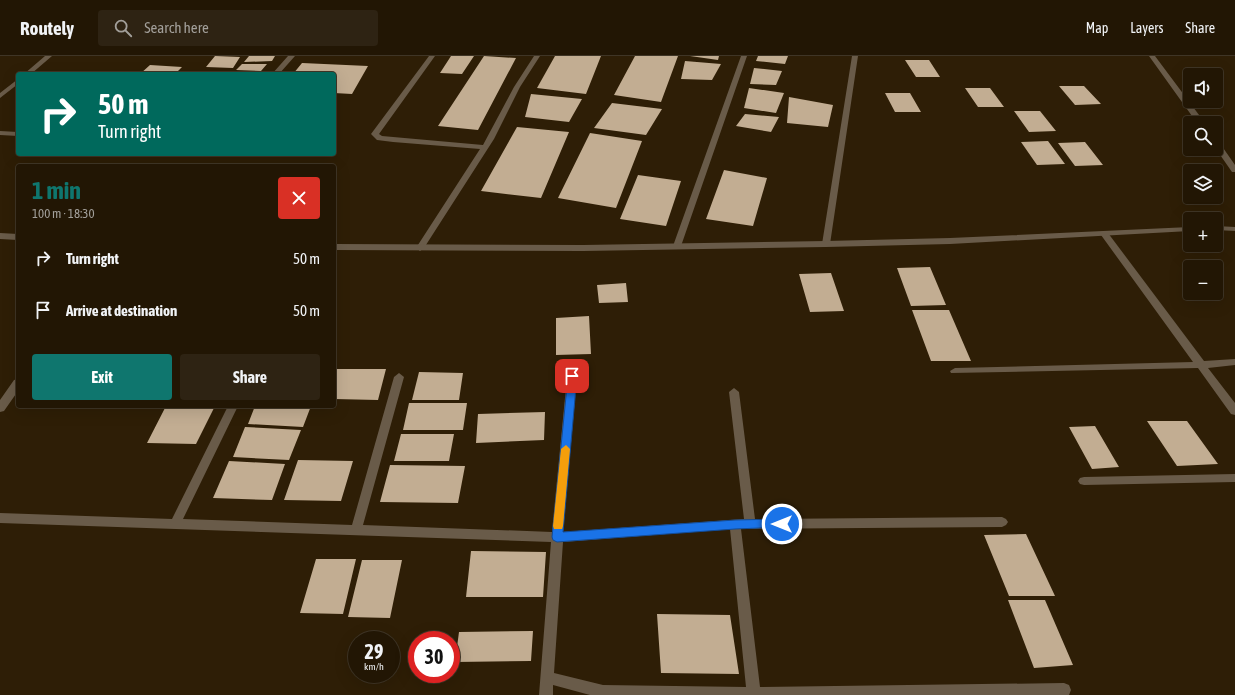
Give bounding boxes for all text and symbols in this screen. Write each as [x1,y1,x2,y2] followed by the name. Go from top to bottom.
[98,10,378,46] search box
[20,17,74,39] text: Routely
[112,17,134,39] icon: search
[144,19,209,36] text: Search here
[1086,20,1108,36] text: Map
[1130,20,1163,36] text: Layers
[1185,20,1215,36] text: Share
[1183,68,1223,300] map controls
[1183,68,1223,108] button: sound
[32,88,84,140] icon: right
[98,88,148,120] text: 50 m
[1183,116,1223,156] button: search
[98,121,161,142] text: Turn right
[1183,164,1223,204] button: layers
[32,177,81,204] text: 1 min
[278,177,320,219] button: close
[32,206,95,221] text: 100 m · 18:30
[1183,212,1223,252] button: +
[32,247,54,269] icon: right
[66,250,119,267] text: Turn right
[293,250,320,267] text: 50 m
[1183,260,1223,300] button: −
[32,299,54,321] icon: arrive
[66,302,177,319] text: Arrive at destination
[293,302,320,319] text: 50 m
[32,354,172,400] button: Exit
[180,354,320,400] button: Share
[555,359,589,393] pin
[561,365,583,387] icon: arrive
[761,503,803,545] position arrow
[408,631,460,683] speed limit sign: 30
[365,640,383,663] text: 29
[364,661,384,672] text: km/h

